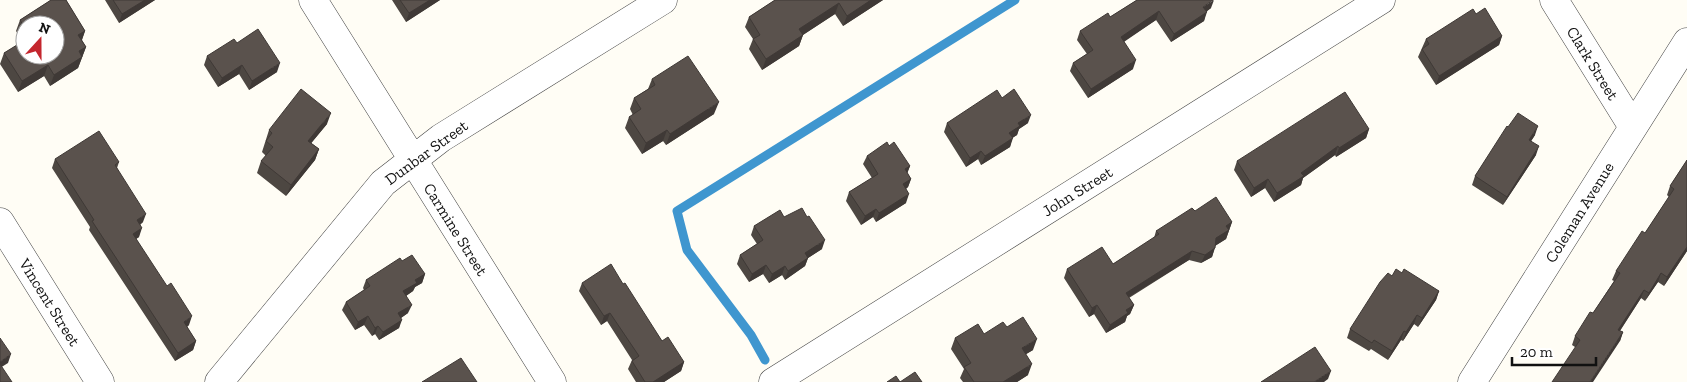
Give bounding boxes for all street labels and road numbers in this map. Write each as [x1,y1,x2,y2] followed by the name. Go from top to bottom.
[1563,23,1623,104] street label: Clark Street
[381,116,472,189] street label: Dunbar Street
[1541,159,1618,266] street label: Coleman Avenue
[1039,162,1116,220] street label: John Street
[420,179,492,279] street label: Carmine Street
[15,254,84,350] street label: Vincent Street

